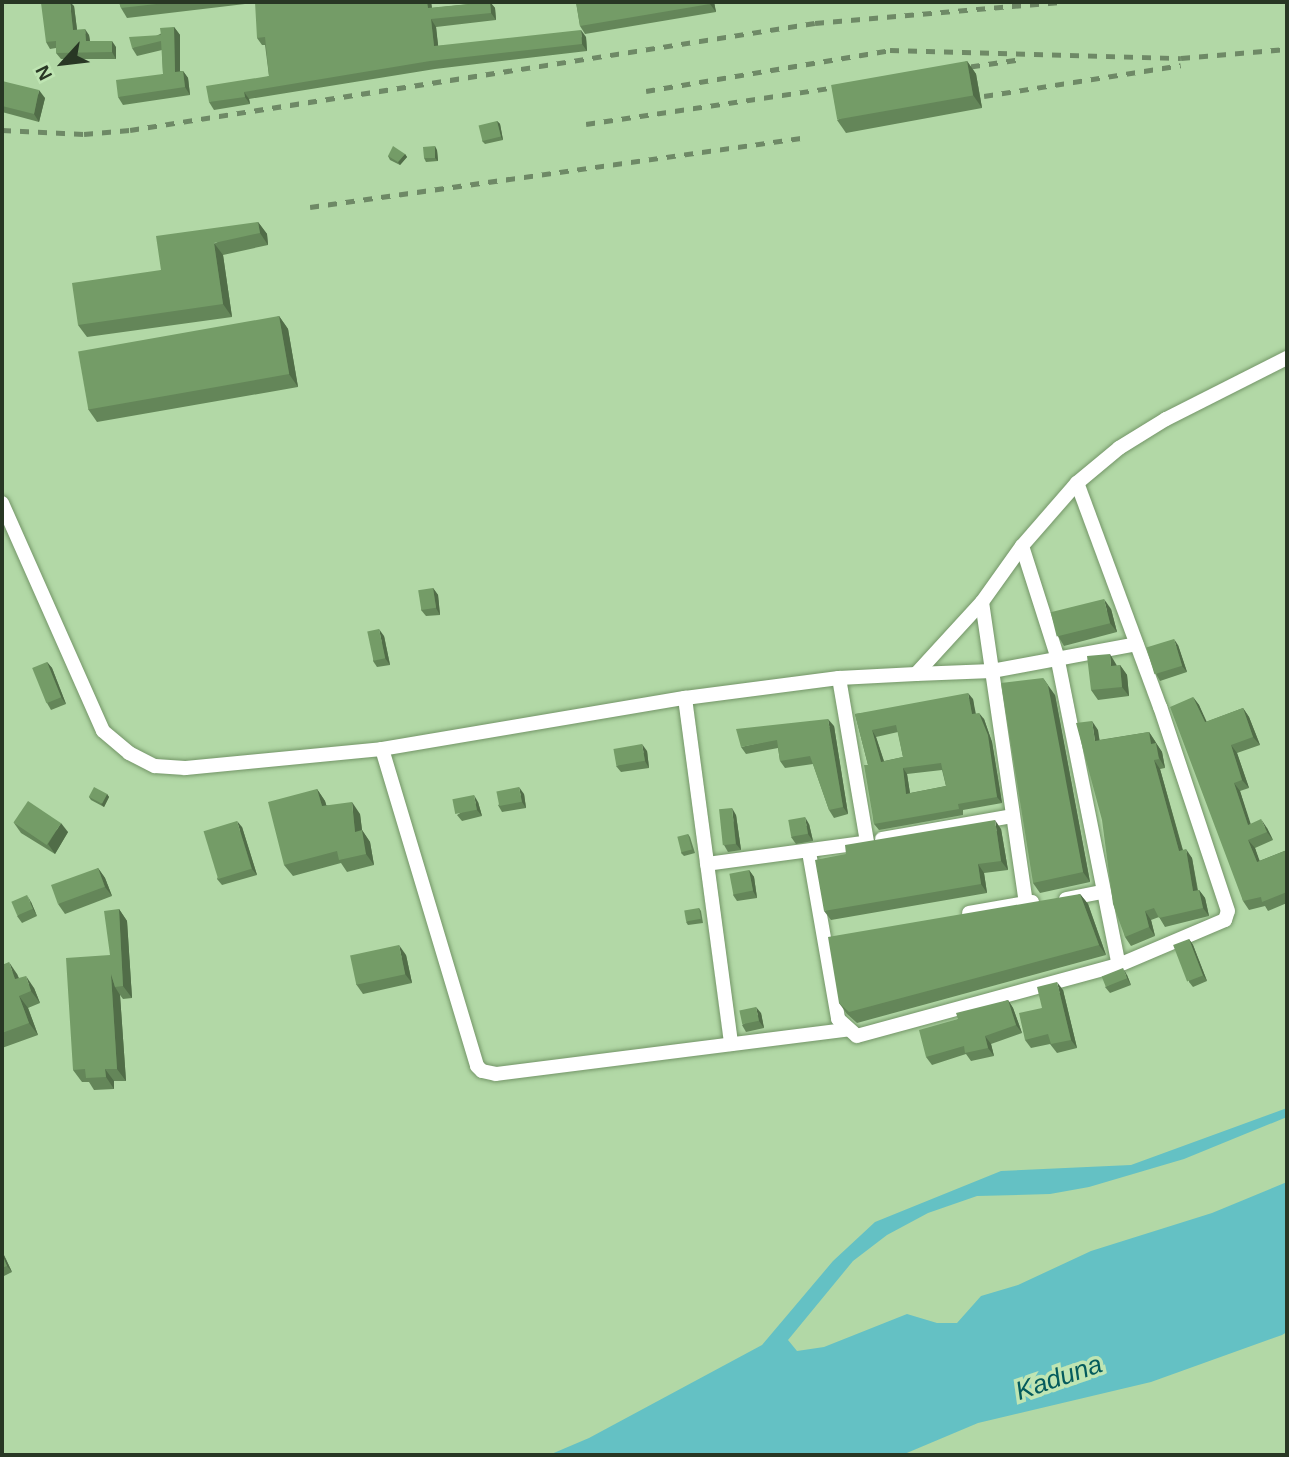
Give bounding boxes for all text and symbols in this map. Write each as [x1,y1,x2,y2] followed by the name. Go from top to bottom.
[28,28,98,98] north arrow
[31,62,56,84] text: N
[1012,1349,1106,1407] water label: Kaduna

